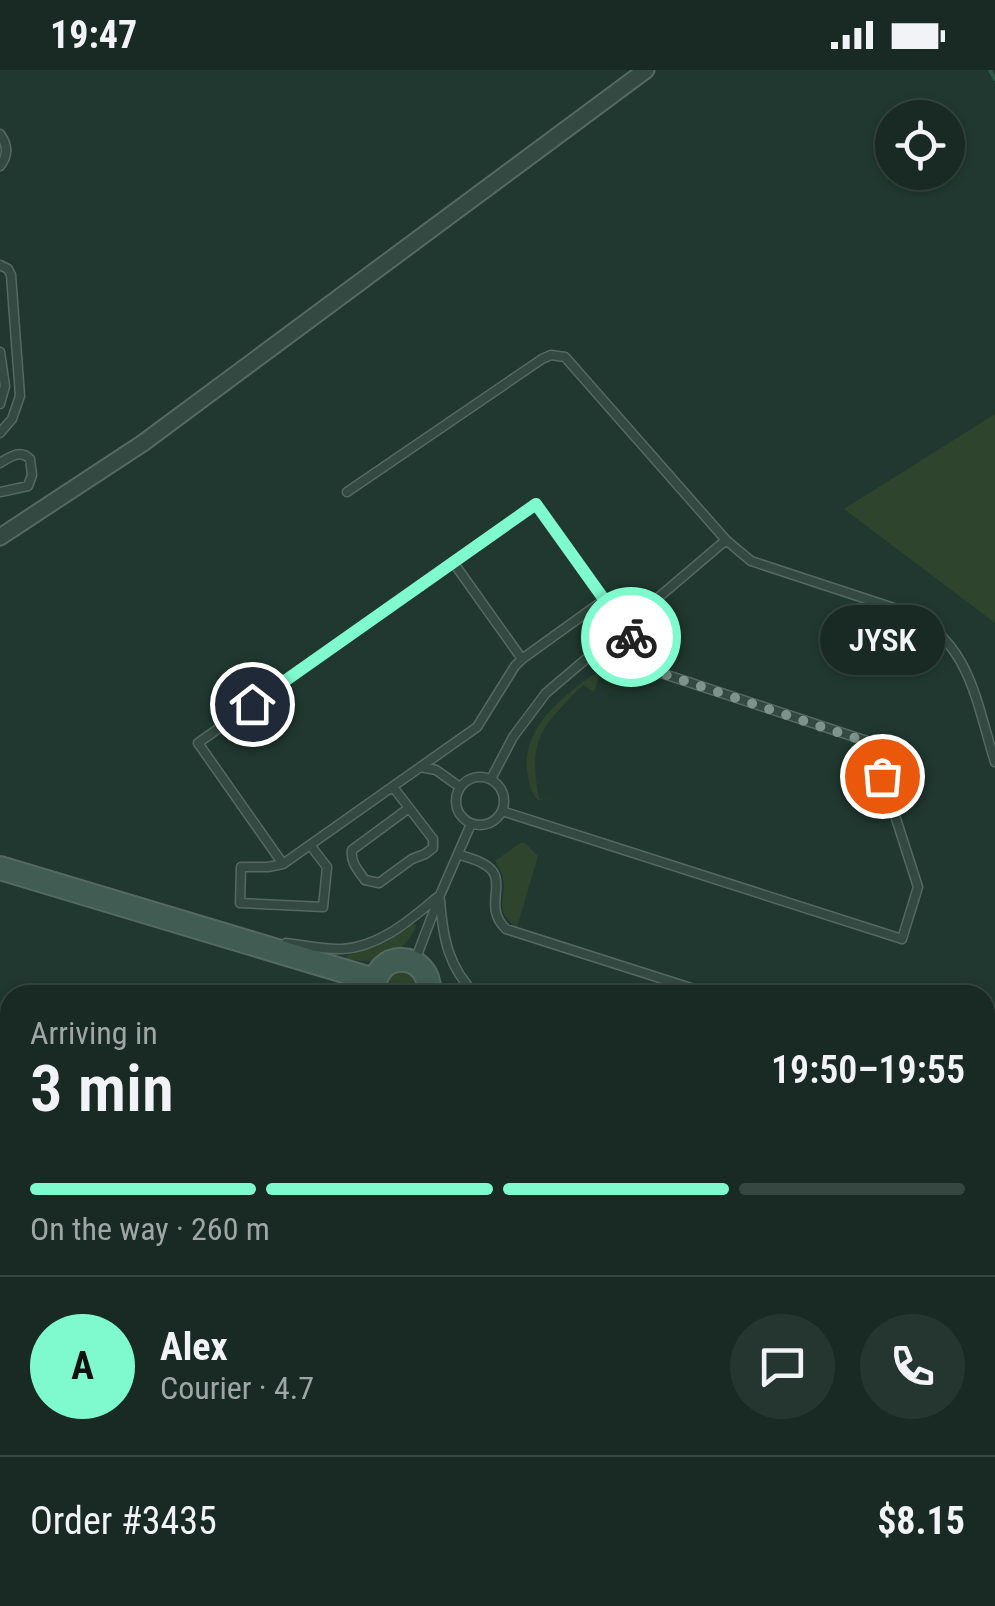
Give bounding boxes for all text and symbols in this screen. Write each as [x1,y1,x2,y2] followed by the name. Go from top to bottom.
[50,13,137,57] text: 19:47
[875,100,965,190] map controls
[875,100,965,190] button: locate
[581,587,681,687] courier
[820,606,944,676] callout: JYSK
[604,610,659,665] icon: bike
[849,621,916,659] text: JYSK
[210,662,295,747] pin
[225,677,280,732] icon: home
[840,734,925,819] pin
[855,749,910,804] icon: bag
[30,1014,158,1052] text: Arriving in
[771,1048,965,1092] text: 19:50–19:55
[30,1051,174,1127] text: 3 min
[30,1210,270,1248] text: On the way · 260 m
[730,1314,835,1419] button: chat
[860,1314,965,1419] button: phone
[160,1325,228,1369] text: Alex
[71,1344,94,1388] text: A
[160,1369,314,1407] text: Courier · 4.7
[30,1499,217,1543] text: Order #3435
[877,1499,965,1543] text: $8.15

